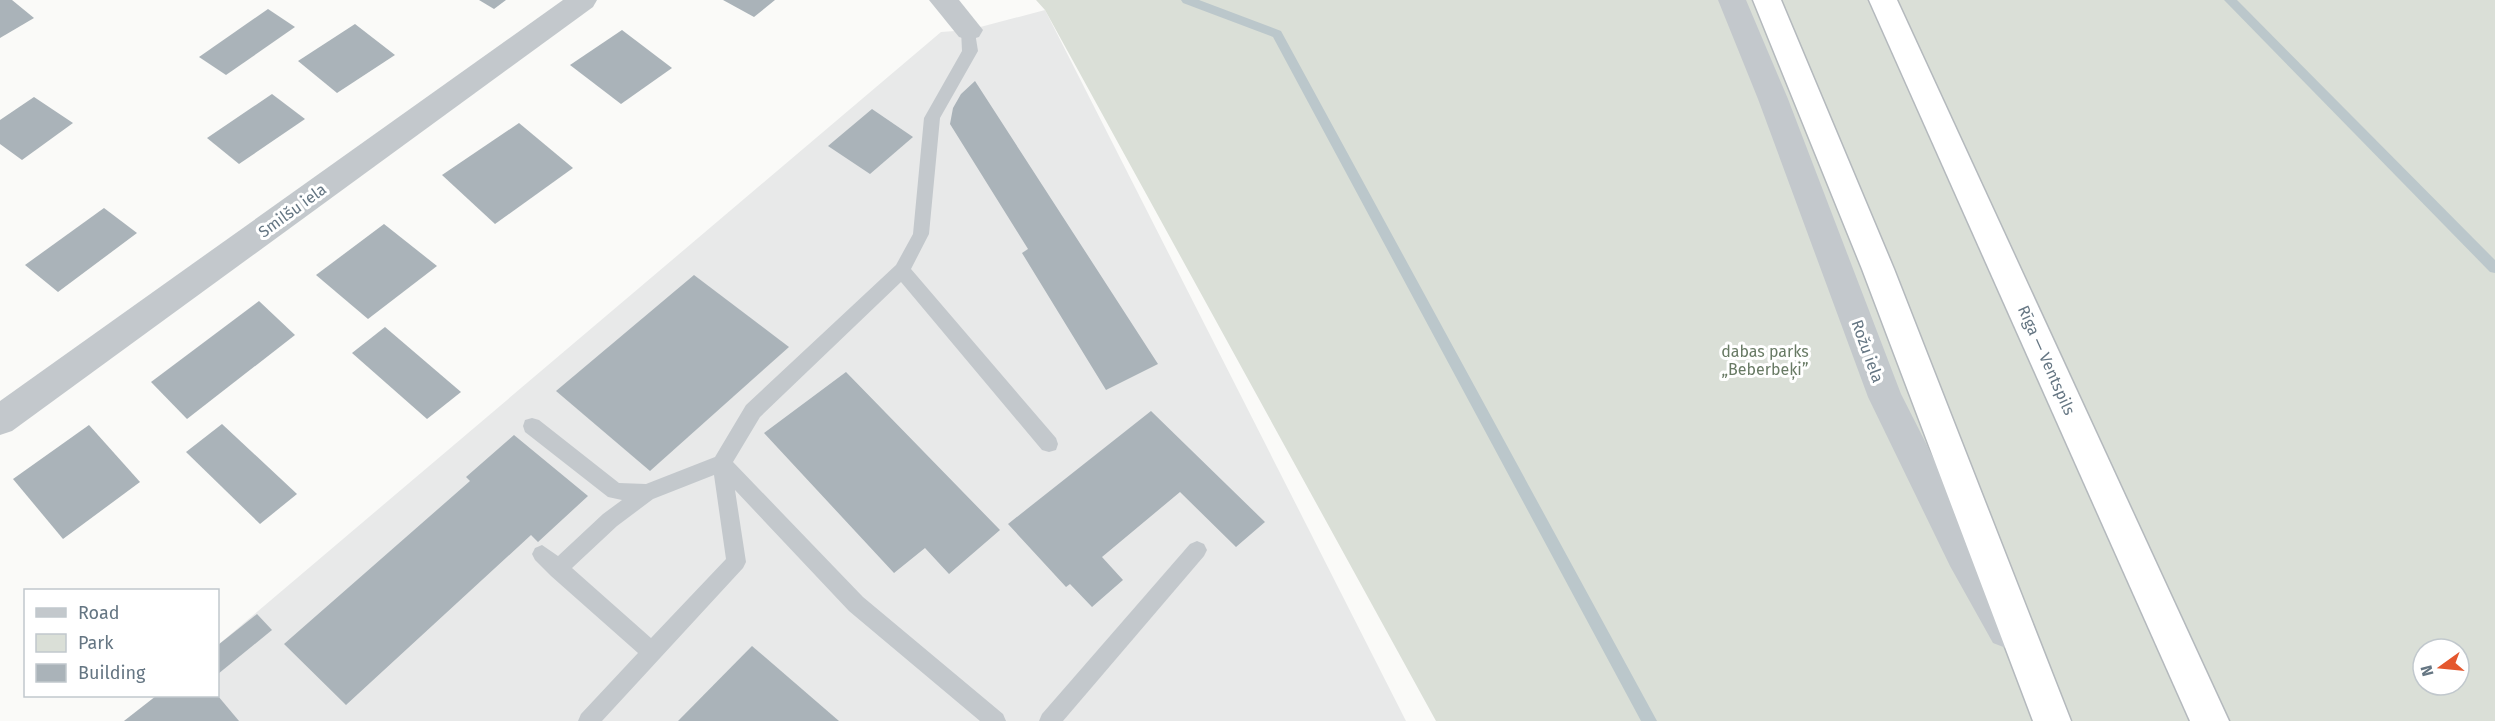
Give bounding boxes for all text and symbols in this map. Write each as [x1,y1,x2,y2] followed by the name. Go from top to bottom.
[255,179,330,241] street label: Smilšu iela
[2014,302,2079,418] street label: Rīga — Ventspils
[1847,317,1888,385] street label: Rožu iela
[1721,342,1809,380] park label: dabas parks „Beberbeķi”
[24,589,219,697] legend
[78,602,120,624] text: Road
[78,632,114,654] text: Park
[2411,637,2471,697] north arrow
[78,662,146,684] text: Building
[2416,663,2438,678] text: N

